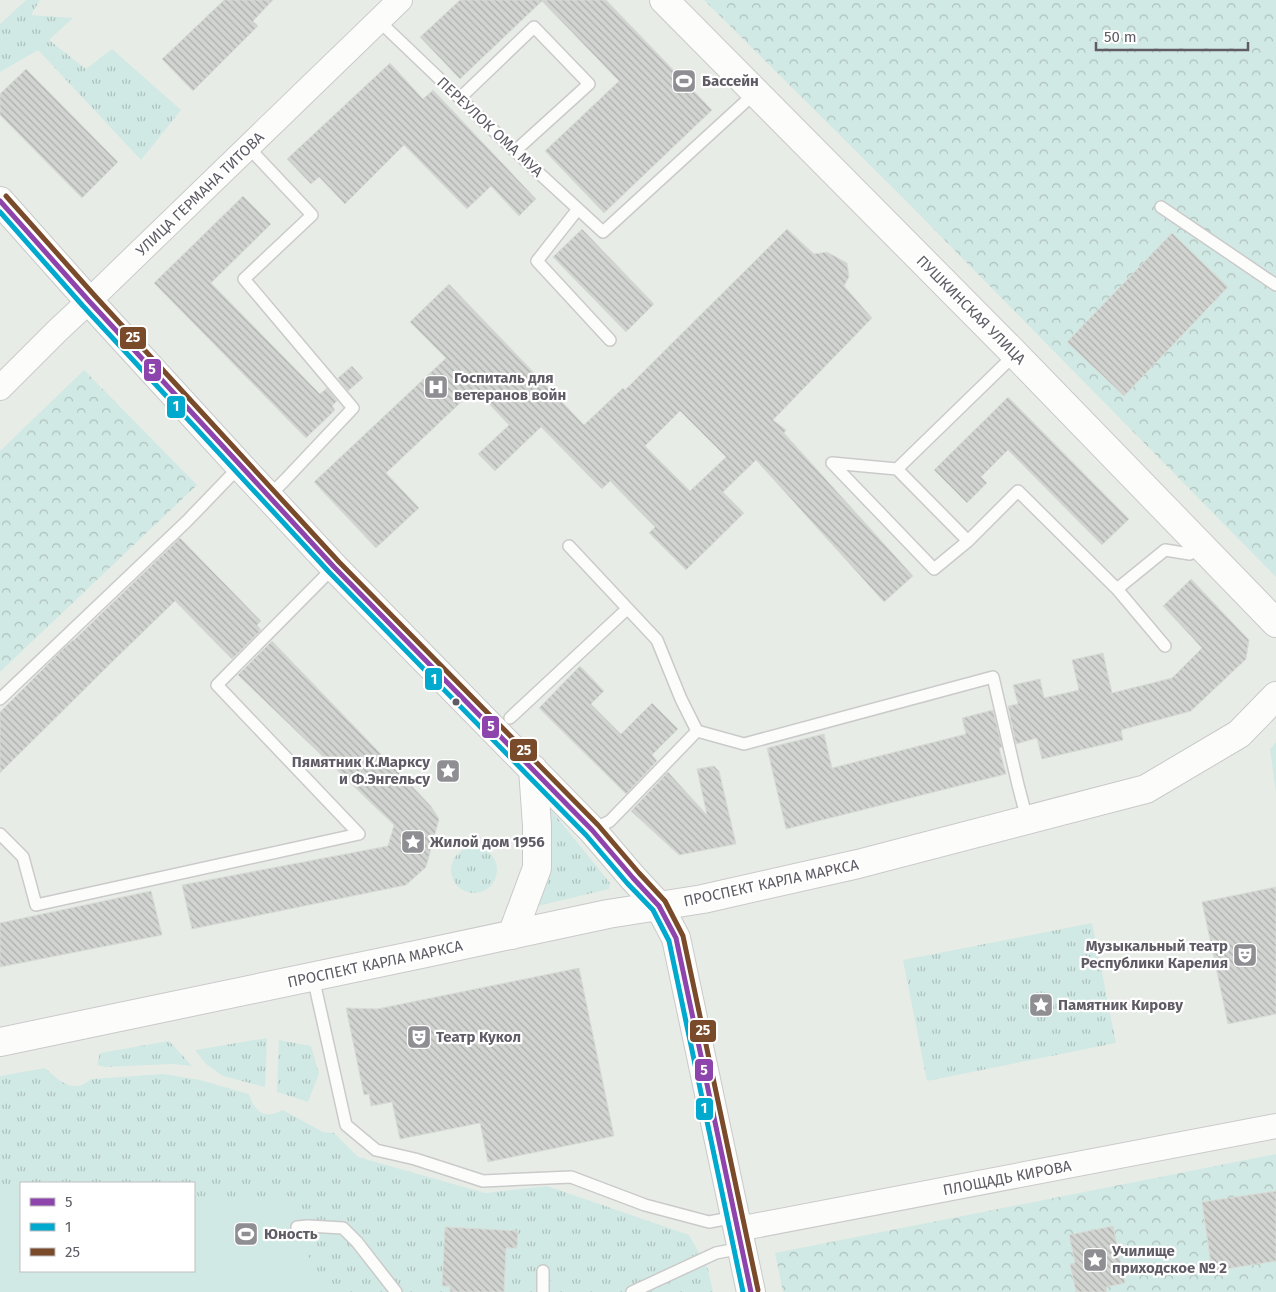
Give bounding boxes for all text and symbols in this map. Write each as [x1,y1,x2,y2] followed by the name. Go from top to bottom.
[1096,20,1248,52] scale bar
[1104,28,1137,46] text: 50 m
[671,68,697,94] sports icon: Бассейн
[702,72,759,90] place label: Бассейн
[433,73,547,181] street label: ПЕРЕУЛОК ОМА МУА
[132,128,268,260] street label: УЛИЦА ГЕРМАНА ТИТОВА
[913,252,1030,369] street label: ПУШКИНСКАЯ УЛИЦА
[119,326,147,350] line badge: 25
[126,329,141,346] text: 25
[143,358,162,382] line badge: 5
[148,361,156,378] text: 5
[454,369,566,404] place label: Госпиталь для ветеранов войн
[423,374,449,400] hospital icon: Госпиталь для ветеранов войн
[166,395,186,419] line badge: 1
[173,398,179,415] text: 1
[424,667,443,691] line badge: 1
[431,671,437,688] text: 1
[451,697,461,707] unlabelled marker
[481,715,500,739] line badge: 5
[487,718,495,735] text: 5
[509,738,538,762] line badge: 25
[517,742,532,759] text: 25
[292,753,430,788] place label: Пямятник К.Марксу и Ф.Энгельсу
[435,758,461,784] place icon: Пямятник К.Марксу и Ф.Энгельсу
[400,829,426,855] place icon: Жилой дом 1956
[429,833,545,851] place label: Жилой дом 1956
[682,856,861,910] street label: ПРОСПЕКТ КАРЛА МАРКСА
[286,937,465,991] street label: ПРОСПЕКТ КАРЛА МАРКСА
[1081,937,1228,972] place label: Музыкальный театр Республики Карелия
[1232,942,1258,968] theatre icon: Музыкальный театр Республики Карелия
[1028,992,1054,1018] place icon: Памятник Кирову
[1058,996,1183,1014] place label: Памятник Кирову
[689,1019,717,1043] line badge: 25
[696,1022,711,1039] text: 25
[406,1024,432,1050] theatre icon: Театр Кукол
[436,1028,521,1046] place label: Театр Кукол
[694,1058,714,1082] line badge: 5
[700,1062,708,1079] text: 5
[695,1097,714,1121] line badge: 1
[701,1100,707,1117] text: 1
[941,1157,1073,1199] street label: ПЛОЩАДЬ КИРОВА
[20,1182,195,1272] legend
[65,1193,73,1211] text: 5
[65,1218,72,1236] text: 1
[233,1221,259,1247] sports icon: Юность
[264,1225,318,1243] place label: Юность
[1111,1242,1227,1277] place label: Училище приходское № 2
[65,1243,80,1261] text: 25
[1082,1247,1108,1273] place icon: Училище приходское № 2

